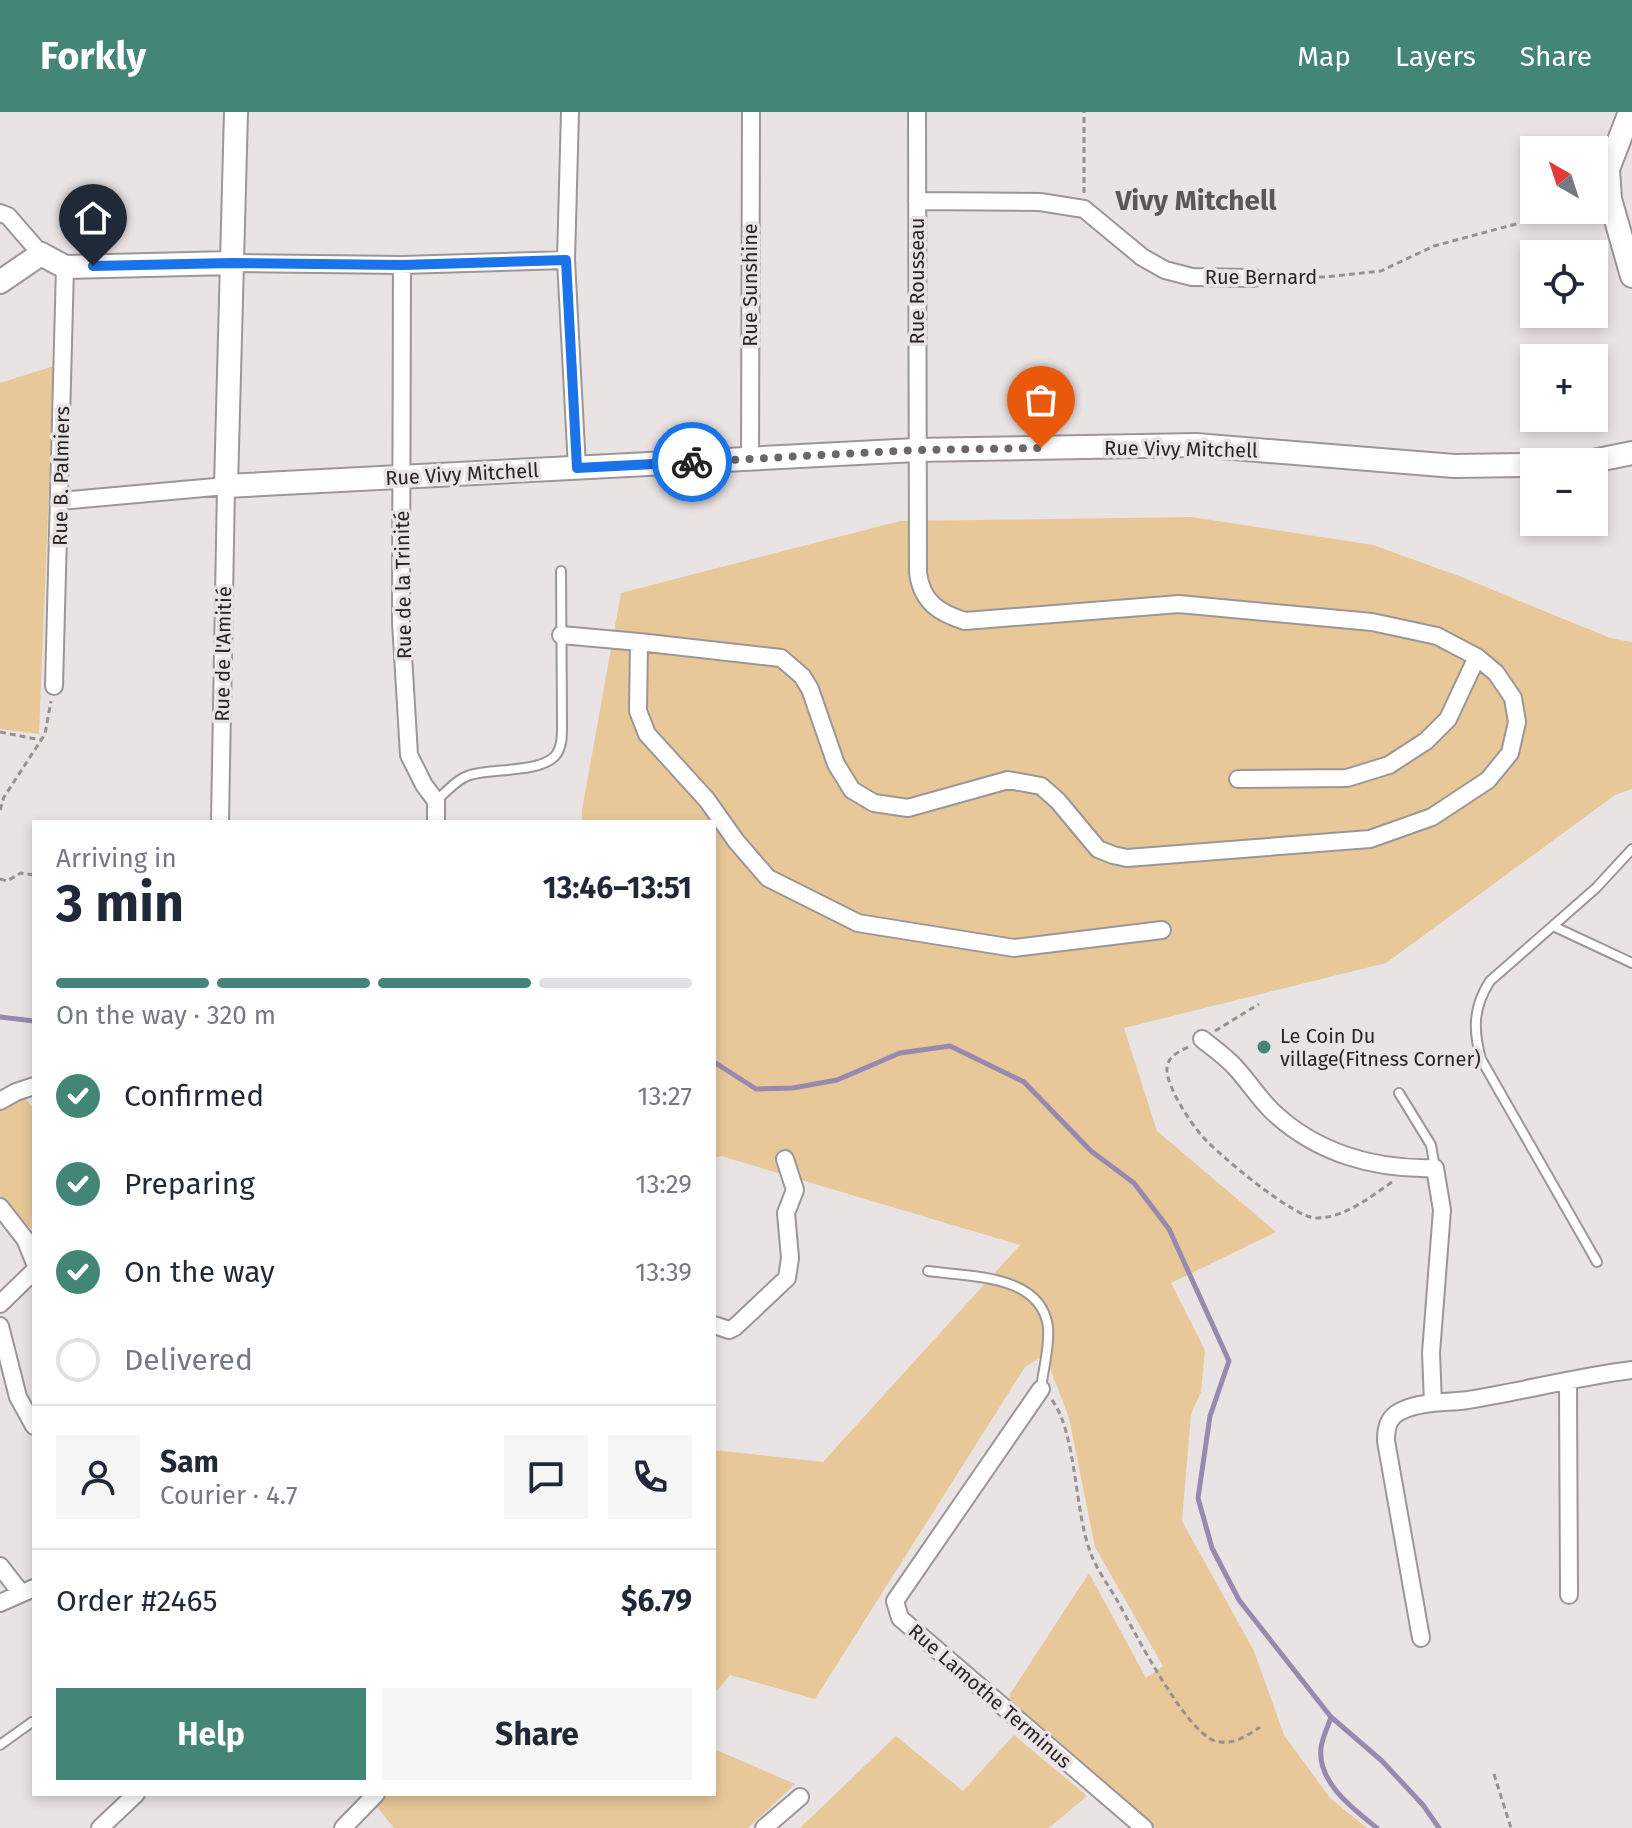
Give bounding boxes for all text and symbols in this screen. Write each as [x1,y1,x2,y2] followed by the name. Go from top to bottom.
[40,33,146,79] text: Forkly
[1297,40,1351,73] text: Map
[1395,40,1476,73] text: Layers
[1520,40,1592,73] text: Share
[1520,136,1608,224] north arrow
[1520,136,1608,536] map controls
[59,184,127,266] pin
[1114,184,1277,217] district label: Vivy Mitchell
[71,196,115,240] icon: home
[905,218,929,344] street label: Rue Rousseau
[738,223,762,347] street label: Rue Sunshine
[1520,240,1608,328] button: locate
[1205,265,1317,289] street label: Rue Bernard
[1520,344,1608,432] button: +
[1007,366,1075,448] pin
[1019,378,1063,422] icon: bag
[48,406,74,546] street label: Rue B. Palmiers
[652,422,732,502] courier
[1104,436,1258,462] street label: Rue Vivy Mitchell
[670,440,714,484] icon: bike
[1520,448,1608,536] button: −
[385,458,540,490] street label: Rue Vivy Mitchell
[390,511,416,659] street label: Rue de la Trinité
[210,586,236,722] street label: Rue de l'Amitié
[56,843,177,874] text: Arriving in
[543,870,692,906] text: 13:46–13:51
[56,872,184,935] text: 3 min
[56,1000,276,1031] text: On the way · 320 m
[1280,1024,1481,1071] place label: Le Coin Du village(Fitness Corner)
[1255,1038,1273,1056] marker: Le Coin Du village(Fitness Corner)
[56,1074,100,1118] icon: check
[124,1078,264,1114] text: Confirmed
[637,1081,692,1112] text: 13:27
[56,1162,100,1206] icon: check
[124,1166,255,1202] text: Preparing
[635,1169,692,1200] text: 13:29
[56,1250,100,1294] icon: check
[124,1254,275,1290] text: On the way
[635,1257,692,1288] text: 13:39
[124,1342,253,1378] text: Delivered
[56,1435,140,1519] button: person
[504,1435,588,1519] button: chat
[608,1435,692,1519] button: phone
[160,1444,219,1480] text: Sam
[160,1480,298,1511] text: Courier · 4.7
[56,1583,217,1619] text: Order #2465
[621,1583,692,1619] text: $6.79
[904,1619,1076,1773] street label: Rue Lamothe Terminus
[56,1688,366,1780] button: Help
[382,1688,692,1780] button: Share

